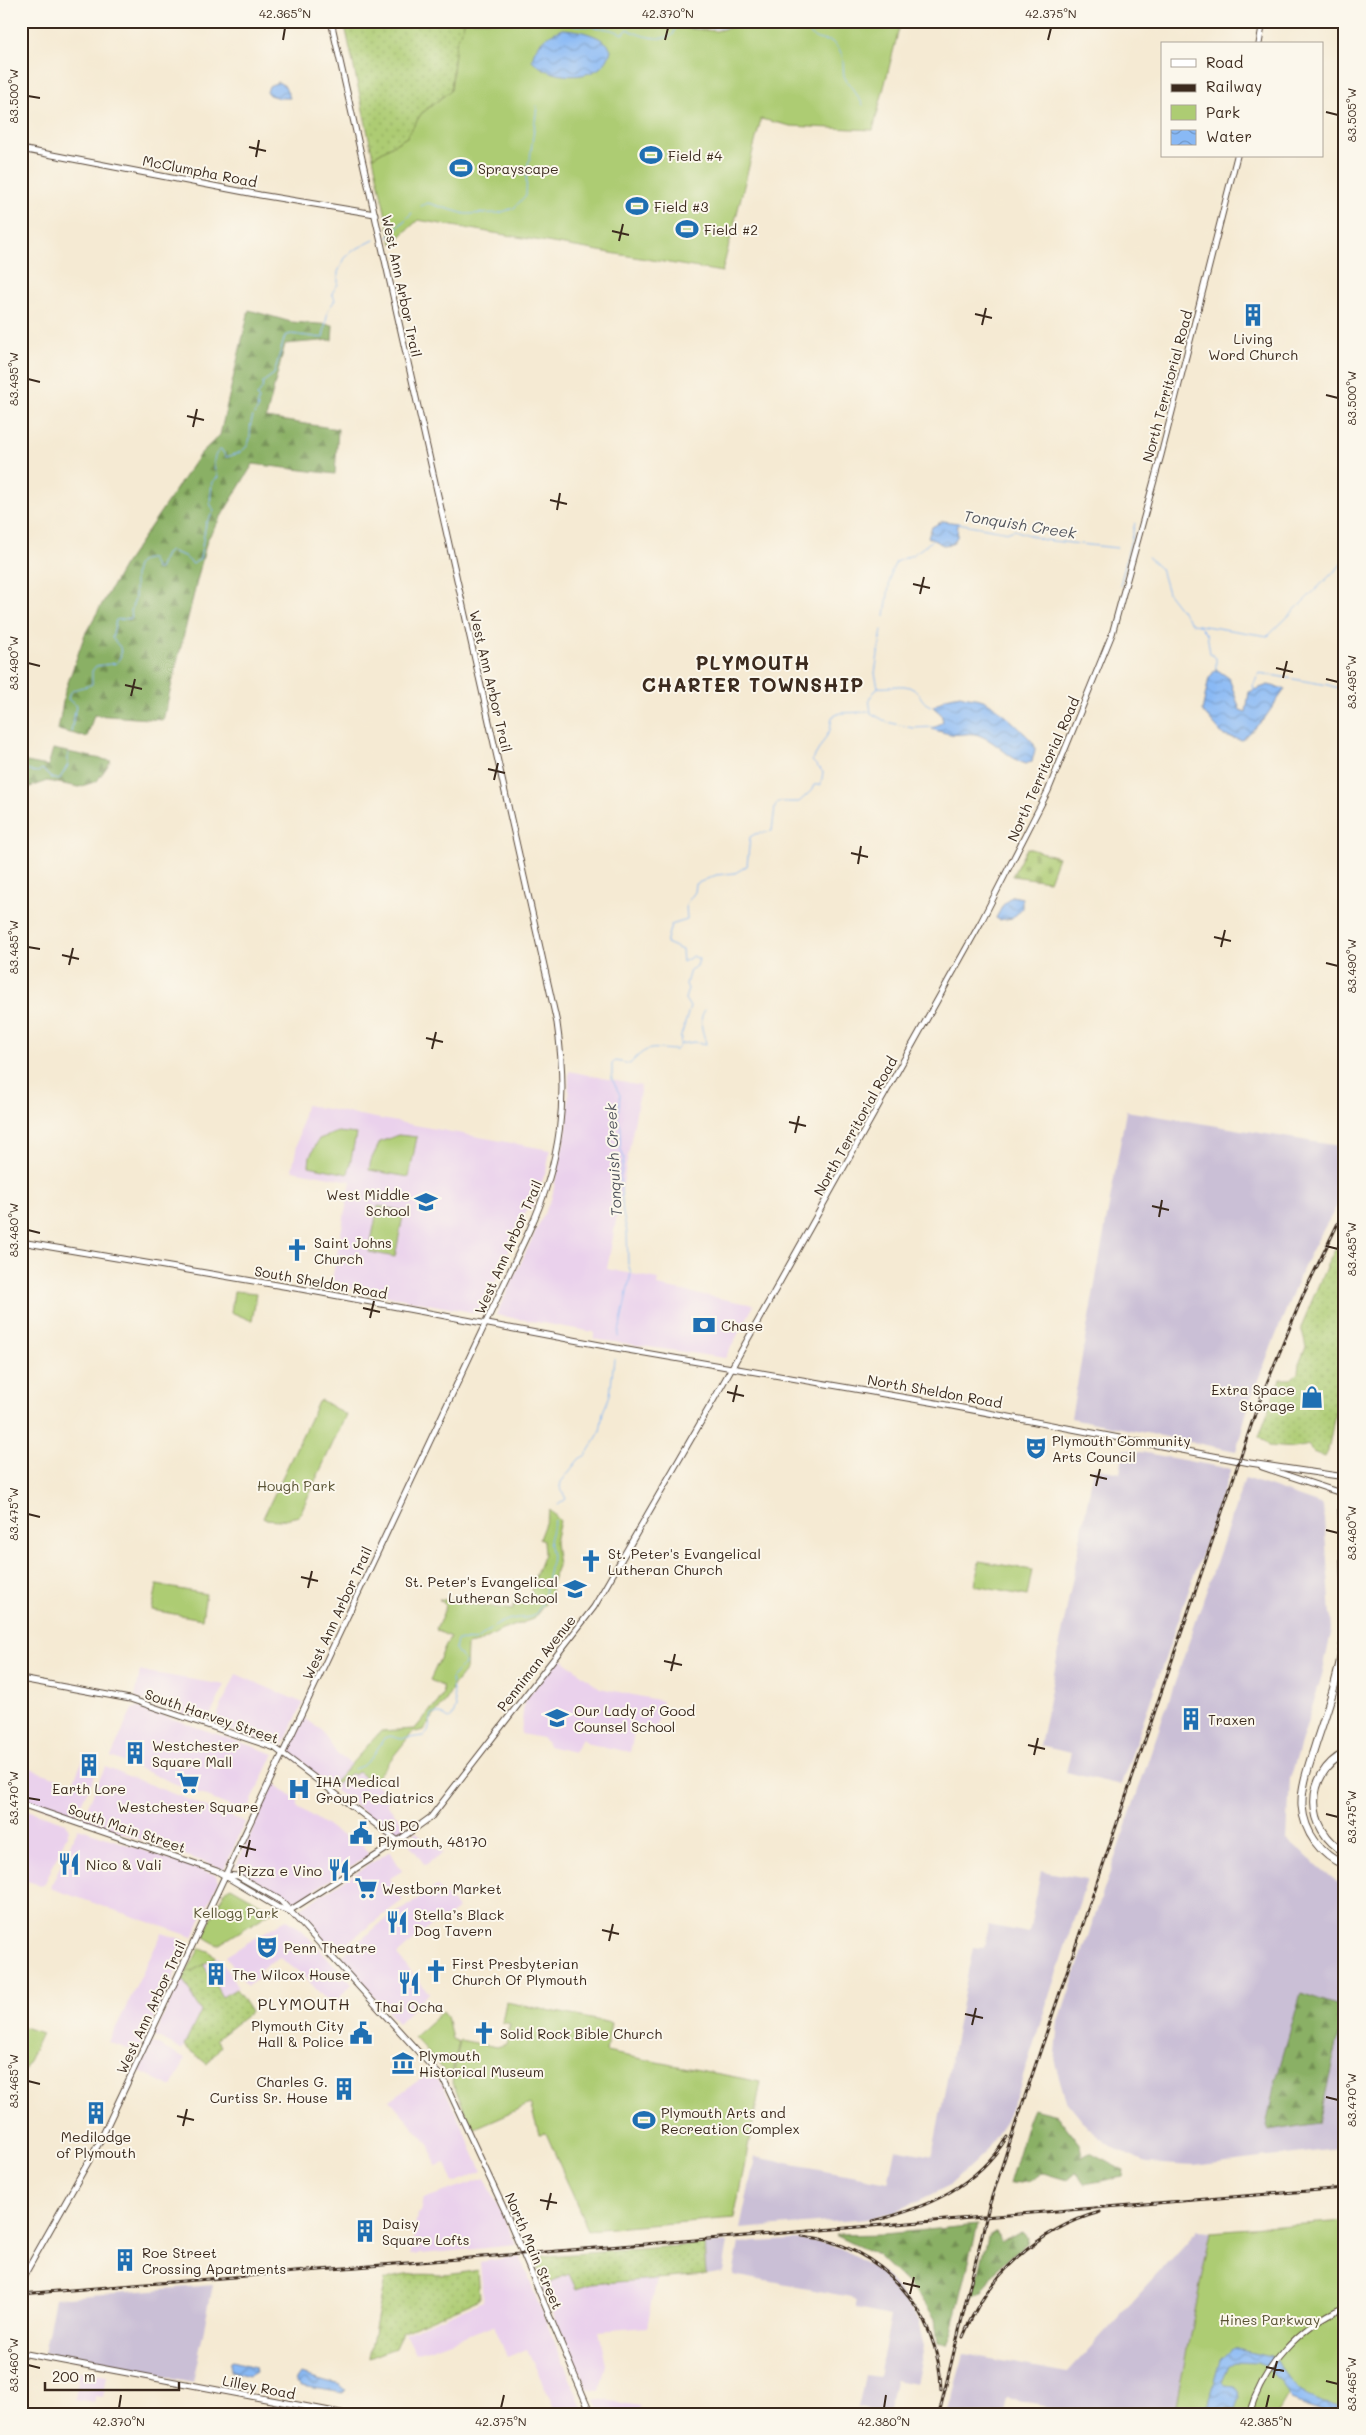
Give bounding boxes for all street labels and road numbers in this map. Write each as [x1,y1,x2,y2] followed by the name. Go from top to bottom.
[141,151,259,191] street label: McClumpha Road
[378,213,426,359] street label: West Ann Arbor Trail
[1138,308,1196,464] street label: North Territorial Road
[465,608,517,754] street label: West Ann Arbor Trail
[1003,694,1084,844] street label: North Territorial Road
[809,1053,901,1199] street label: North Territorial Road
[470,1177,546,1317] street label: West Ann Arbor Trail
[253,1261,389,1303] street label: South Sheldon Road
[866,1370,1004,1412] street label: North Sheldon Road
[298,1543,376,1683] street label: West Ann Arbor Trail
[492,1611,580,1715] street label: Penniman Avenue
[142,1684,282,1748] street label: South Harvey Street
[66,1799,188,1857] street label: South Main Street
[112,1937,190,2077] street label: West Ann Arbor Trail
[501,2190,567,2312] street label: North Main Street
[221,2371,297,2403] street label: Lilley Road

